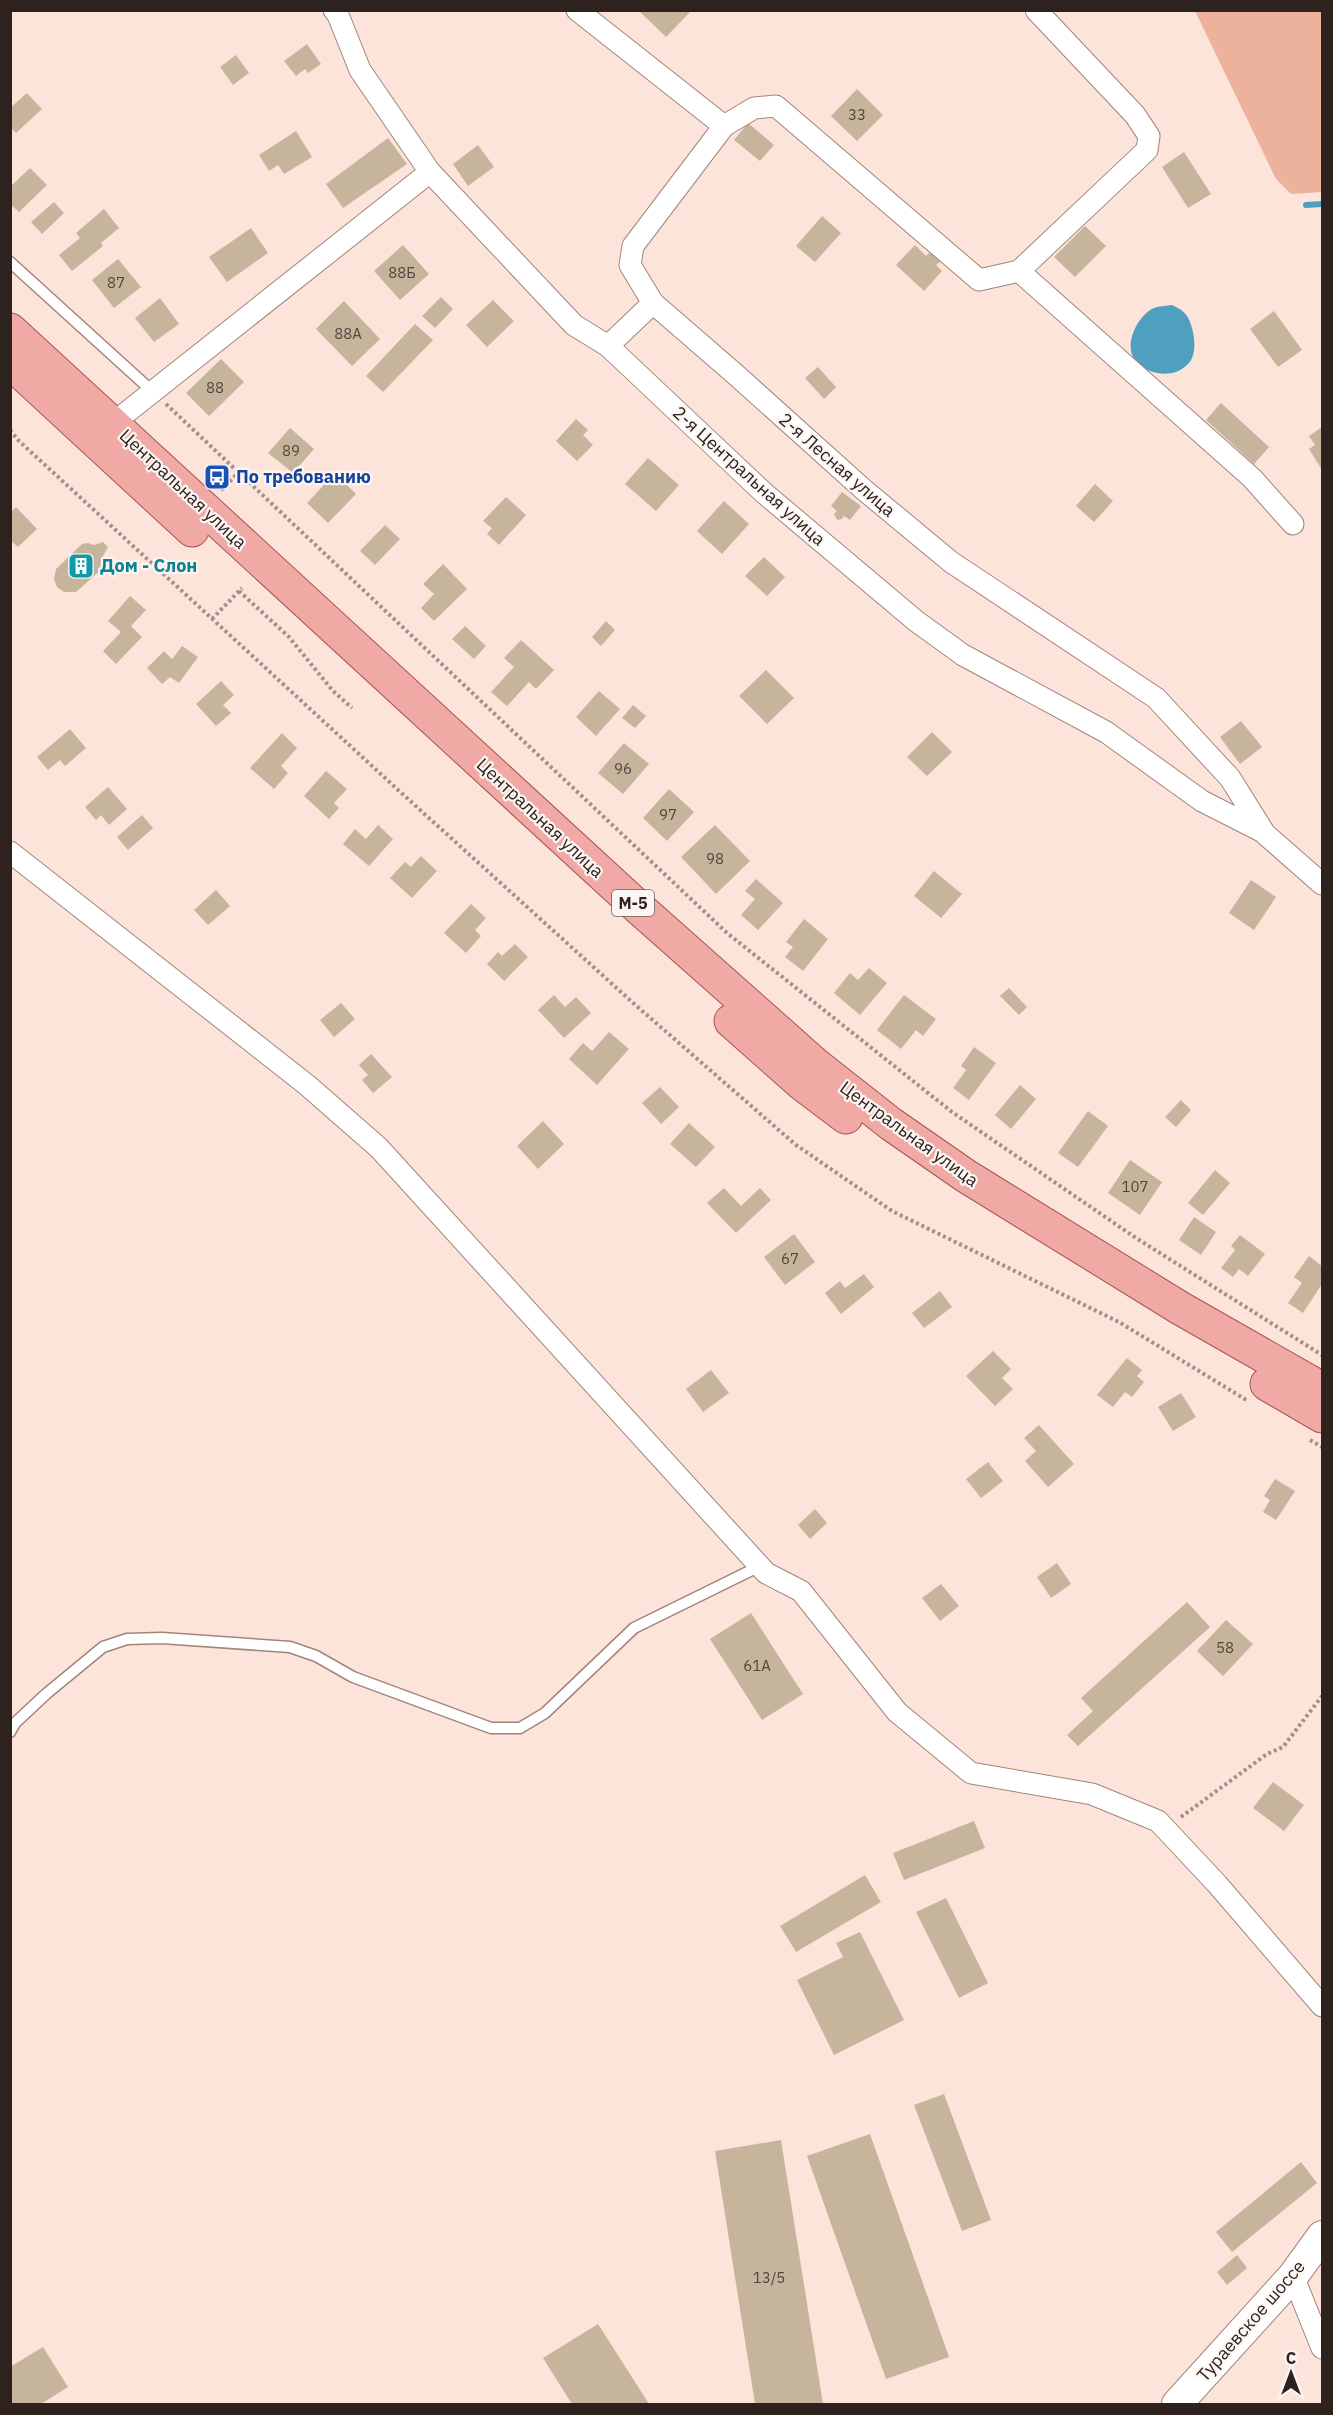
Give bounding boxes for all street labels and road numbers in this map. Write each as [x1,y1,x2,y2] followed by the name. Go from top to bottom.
[668,401,831,551] street label: 2-я Центральная улица
[774,408,901,522] street label: 2-я Лесная улица
[115,424,252,554] street label: Центральная улица
[472,753,609,883] street label: Центральная улица
[612,890,654,916] road number: М-5
[835,1076,983,1192] street label: Центральная улица
[1192,2255,1310,2386] street label: Тураевское шоссе

